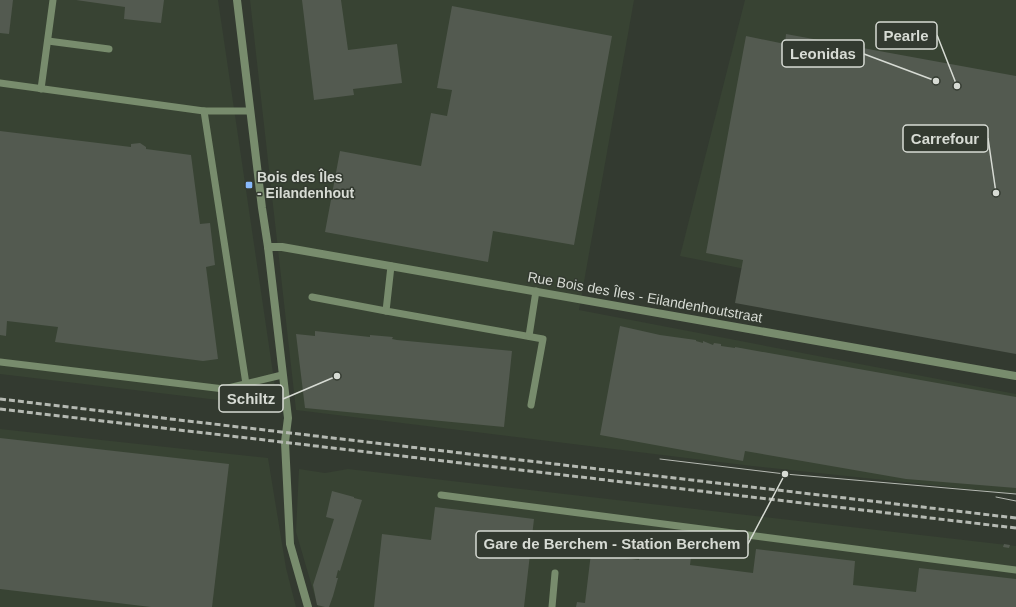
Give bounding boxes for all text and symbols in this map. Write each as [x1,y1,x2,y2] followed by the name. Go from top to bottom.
[876,22,937,49] callout: Pearle
[883,27,929,44] text: Pearle
[782,40,864,67] callout: Leonidas
[790,45,856,62] text: Leonidas
[903,125,988,152] callout: Carrefour
[911,130,979,147] text: Carrefour
[257,168,355,201] place label: Bois des Îles - Eilandenhout
[244,180,254,190] marker: Bois des Îles - Eilandenhout
[526,268,764,326] street label: Rue Bois des Îles - Eilandenhoutstraat
[219,385,283,412] callout: Schiltz
[227,390,275,407] text: Schiltz
[476,531,748,558] callout: Gare de Berchem - Station Berchem
[484,535,740,552] text: Gare de Berchem - Station Berchem

